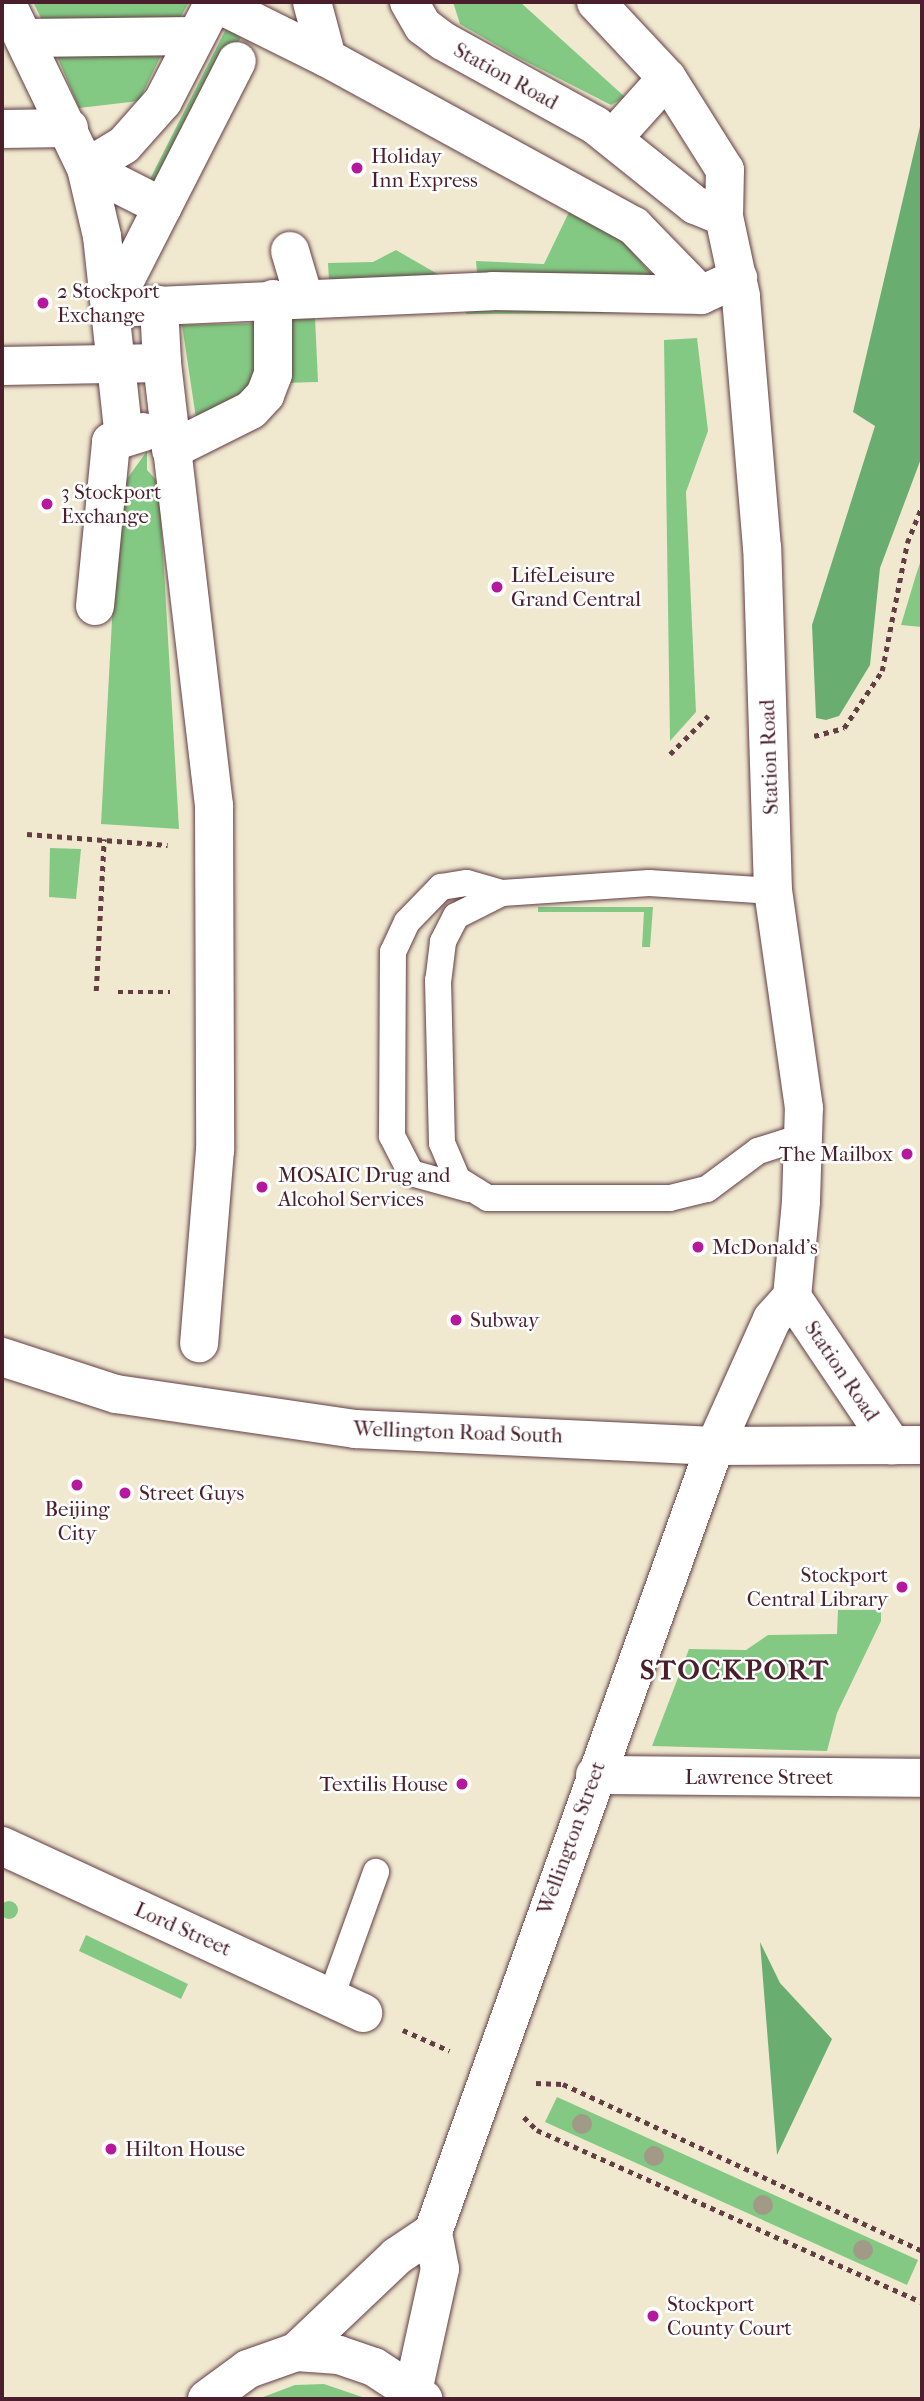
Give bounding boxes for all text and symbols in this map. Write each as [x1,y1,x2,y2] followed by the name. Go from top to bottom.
[449,37,563,115] street label: Station Road
[371,143,478,193] place label: Holiday Inn Express
[349,160,365,176] marker: Holiday Inn Express
[57,278,160,328] place label: 2 Stockport Exchange
[35,295,51,311] marker: 2 Stockport Exchange
[61,479,162,529] place label: 3 Stockport Exchange
[39,496,55,512] marker: 3 Stockport Exchange
[511,562,641,612] place label: LifeLeisure Grand Central
[489,579,505,595] marker: LifeLeisure Grand Central
[754,699,784,815] street label: Station Road
[779,1141,893,1167] place label: The Mailbox
[899,1146,915,1162] marker: The Mailbox
[278,1162,451,1212] place label: MOSAIC Drug and Alcohol Services
[252,1177,272,1197] marker: MOSAIC Drug and Alcohol Services
[712,1234,818,1260] place label: McDonald's
[690,1239,706,1255] marker: McDonald's
[470,1307,539,1333] place label: Subway
[448,1312,464,1328] marker: Subway
[799,1316,885,1426] street label: Station Road
[353,1416,563,1448] street label: Wellington Road South
[69,1477,85,1493] marker: Beijing City
[139,1480,244,1506] place label: Street Guys
[117,1485,133,1501] marker: Street Guys
[44,1496,110,1546] place label: Beijing City
[747,1562,888,1612] place label: Stockport Central Library
[894,1579,910,1595] marker: Stockport Central Library
[641,1653,829,1687] district label: STOCKPORT
[532,1758,610,1918] street label: Wellington Street
[685,1764,833,1790] street label: Lawrence Street
[320,1771,448,1797] place label: Textilis House
[454,1776,470,1792] marker: Textilis House
[131,1896,235,1962] street label: Lord Street
[125,2136,245,2162] place label: Hilton House
[103,2141,119,2157] marker: Hilton House
[667,2291,792,2341] place label: Stockport County Court
[645,2308,661,2324] marker: Stockport County Court

